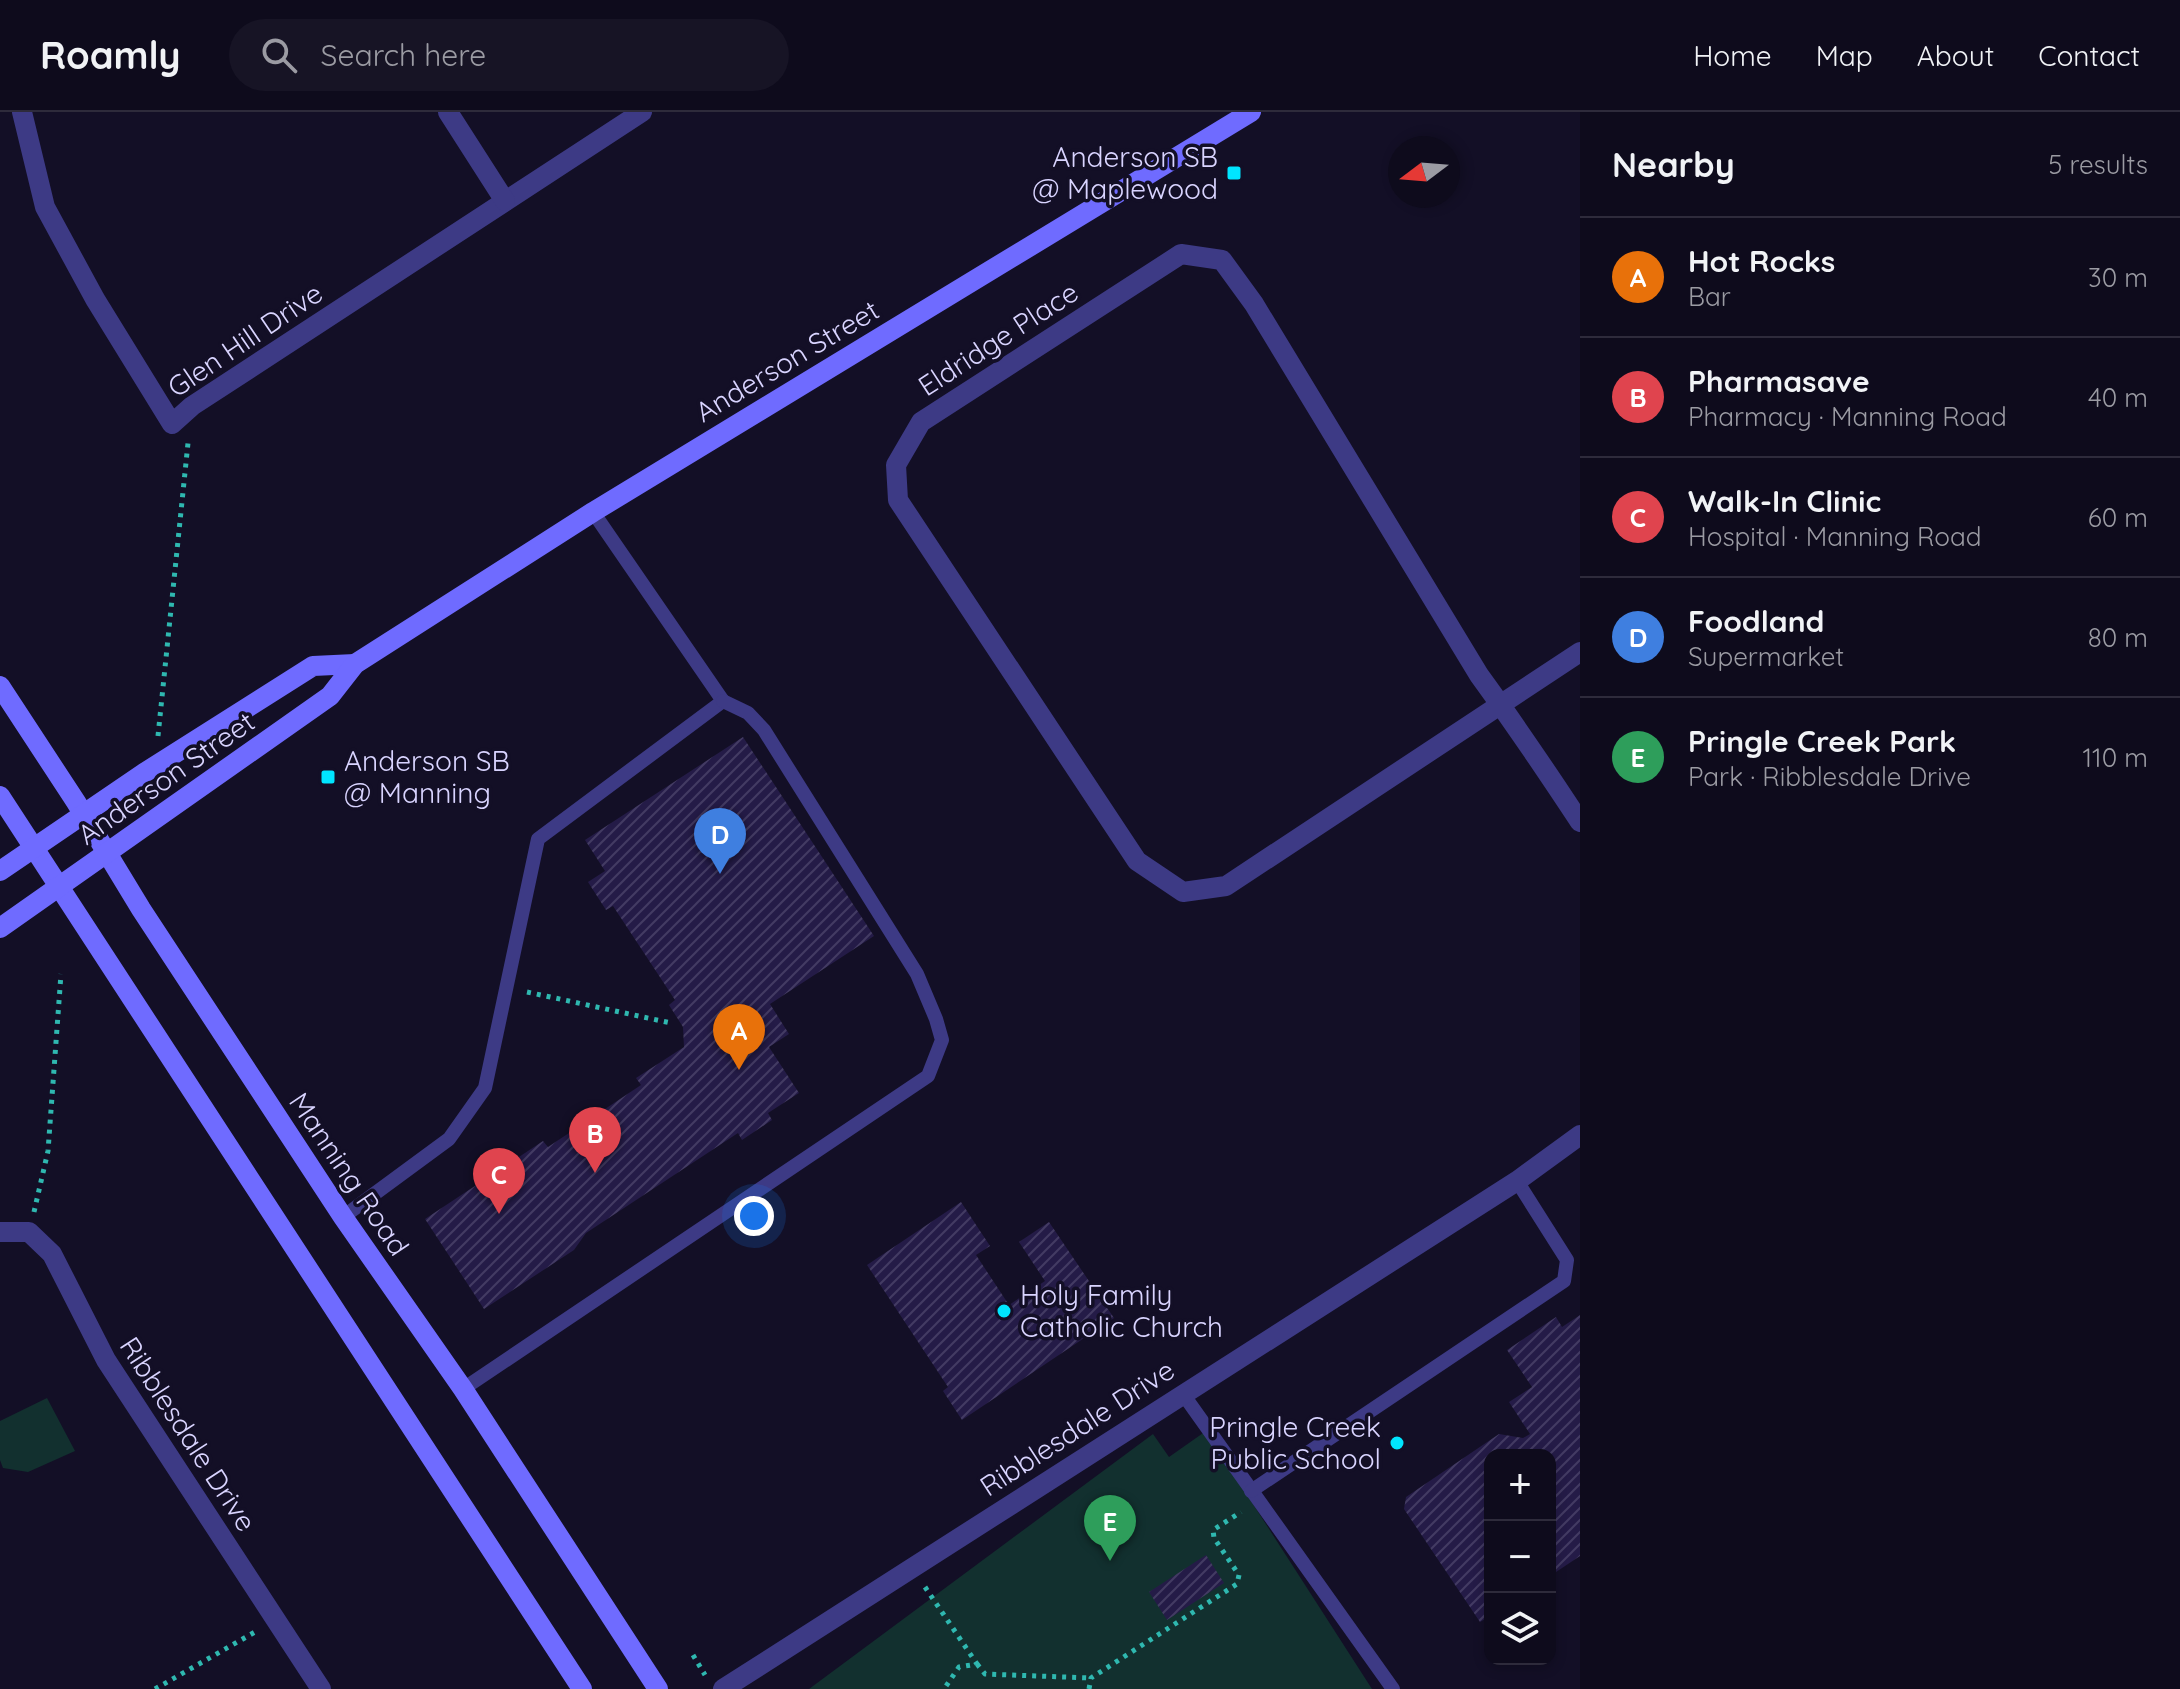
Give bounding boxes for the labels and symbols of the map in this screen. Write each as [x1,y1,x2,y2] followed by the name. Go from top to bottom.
[1388,136,1460,208] north arrow
[1032,139,1218,206] place label: Anderson SB @ Maplewood
[1225,164,1243,182] marker: Anderson SB @ Maplewood
[911,274,1084,403] street label: Eldridge Place
[161,275,329,404] street label: Glen Hill Drive
[688,292,885,429] street label: Anderson Street
[70,704,261,852] street label: Anderson Street
[344,743,510,810] place label: Anderson SB @ Manning
[319,768,337,786] marker: Anderson SB @ Manning
[694,808,746,874] pin: D
[713,1004,765,1070] pin: A
[282,1085,417,1262] street label: Manning Road
[569,1107,621,1173] pin: B
[473,1148,525,1214] pin: C
[734,1196,774,1236] your location
[1020,1277,1223,1344] place label: Holy Family Catholic Church
[995,1302,1013,1320] marker: Holy Family Catholic Church
[113,1330,264,1538] street label: Ribblesdale Drive
[973,1352,1181,1503] street label: Ribblesdale Drive
[1209,1409,1381,1476] place label: Pringle Creek Public School
[1388,1434,1406,1452] marker: Pringle Creek Public School
[1084,1495,1136,1561] pin: E

